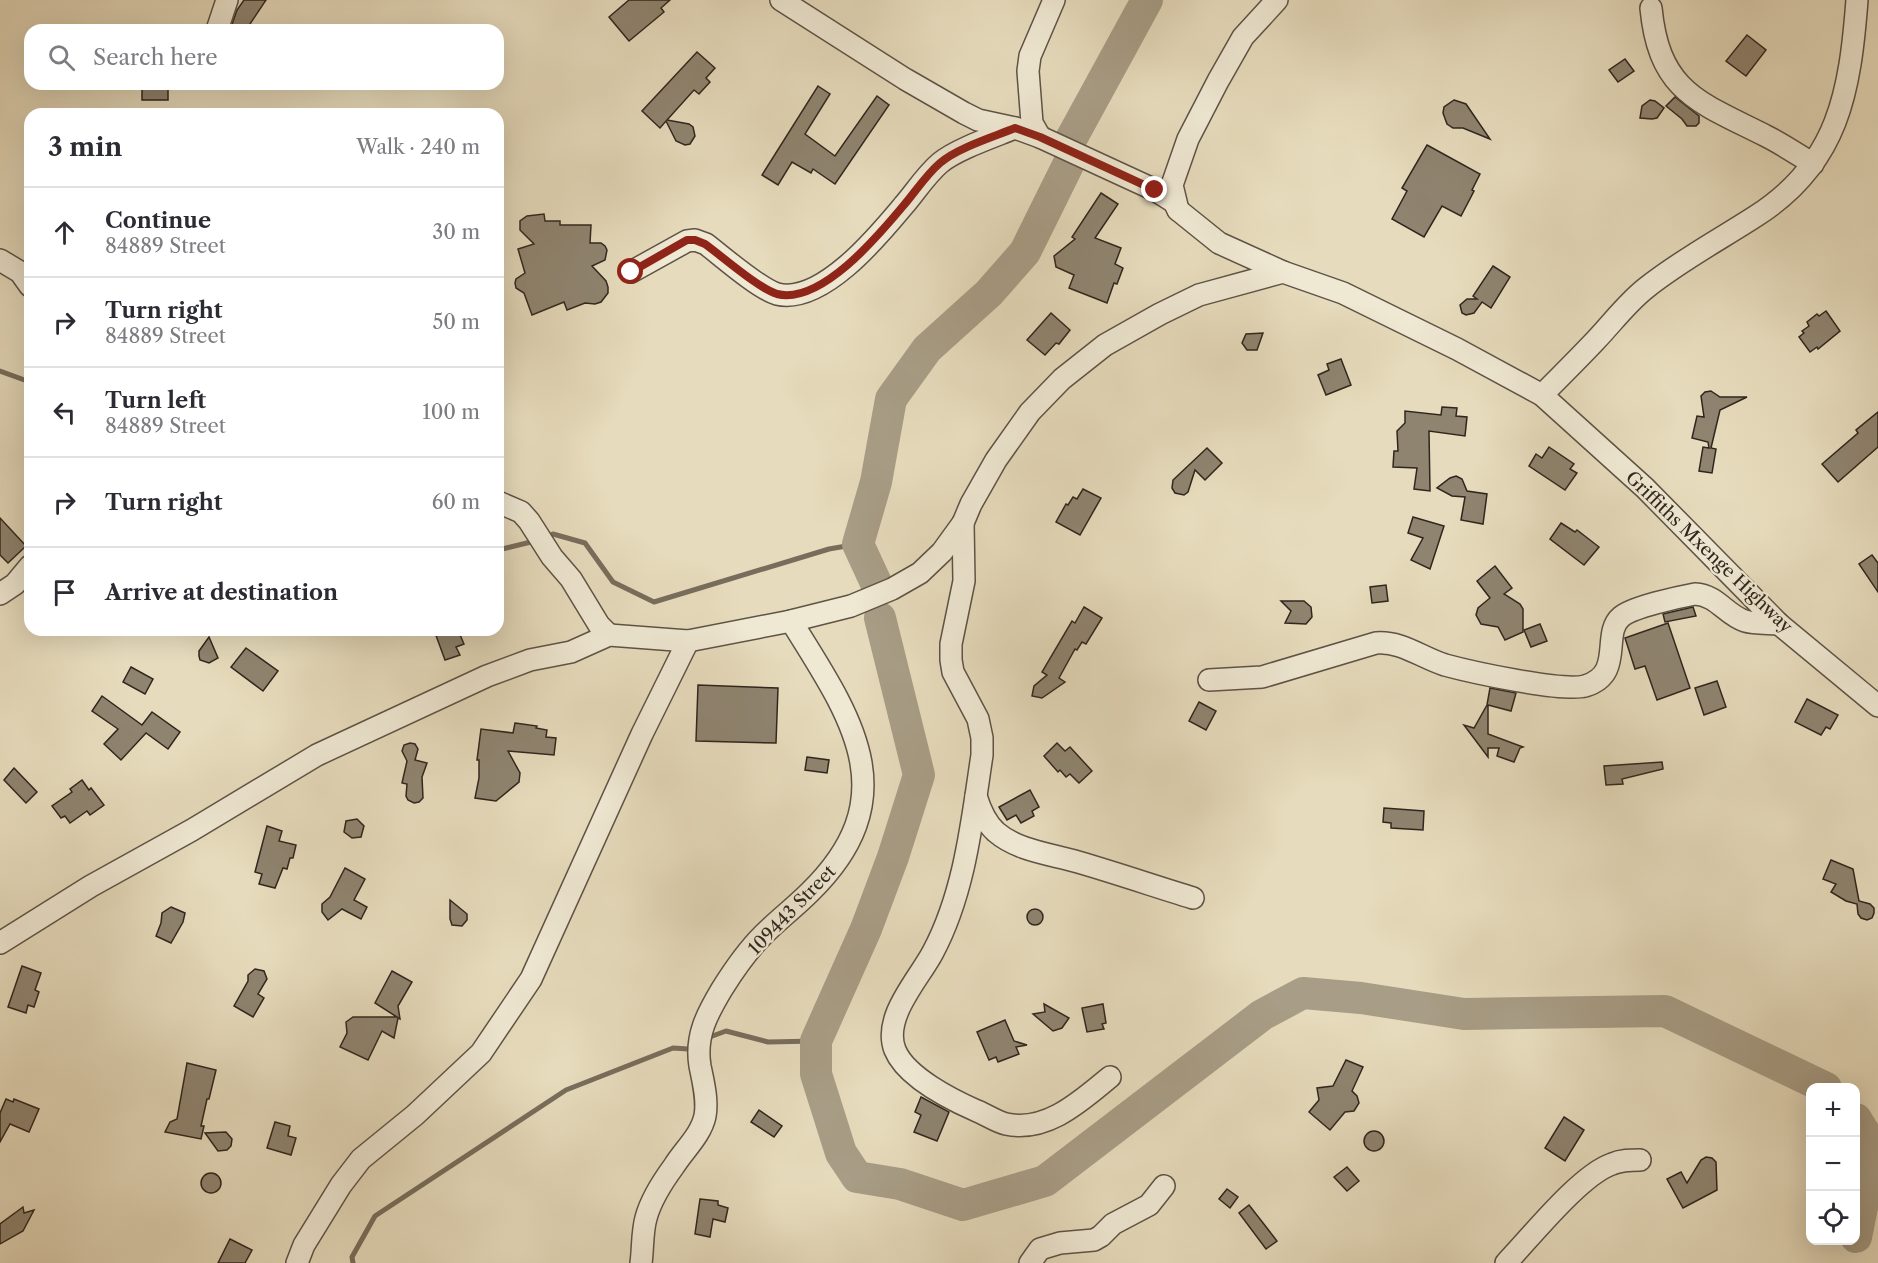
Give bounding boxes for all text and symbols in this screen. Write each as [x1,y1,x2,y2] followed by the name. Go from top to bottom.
[24,24,504,90] search box
[45,41,78,74] icon: search
[93,44,218,71] text: Search here
[48,131,122,163] text: 3 min
[356,135,480,159] text: Walk · 240 m
[1141,176,1167,202] route end
[105,207,211,234] text: Continue
[48,216,81,249] icon: ahead
[432,220,480,244] text: 30 m
[105,234,226,258] text: 84889 Street
[617,258,643,284] route start
[105,297,223,324] text: Turn right
[48,306,81,339] icon: right
[433,310,480,334] text: 50 m
[105,324,226,348] text: 84889 Street
[105,387,206,414] text: Turn left
[48,396,81,429] icon: left
[422,400,480,424] text: 100 m
[105,414,226,438] text: 84889 Street
[1621,466,1798,638] street label: Griffiths Mxenge Highway
[48,486,81,519] icon: right
[105,489,223,516] text: Turn right
[432,490,480,514] text: 60 m
[48,576,81,609] icon: arrive
[105,579,338,606] text: Arrive at destination
[744,860,841,959] street label: 109443 Street
[1806,1083,1860,1245] map controls
[1806,1083,1860,1137] button: +
[1806,1137,1860,1191] button: −
[1806,1191,1860,1245] button: locate

